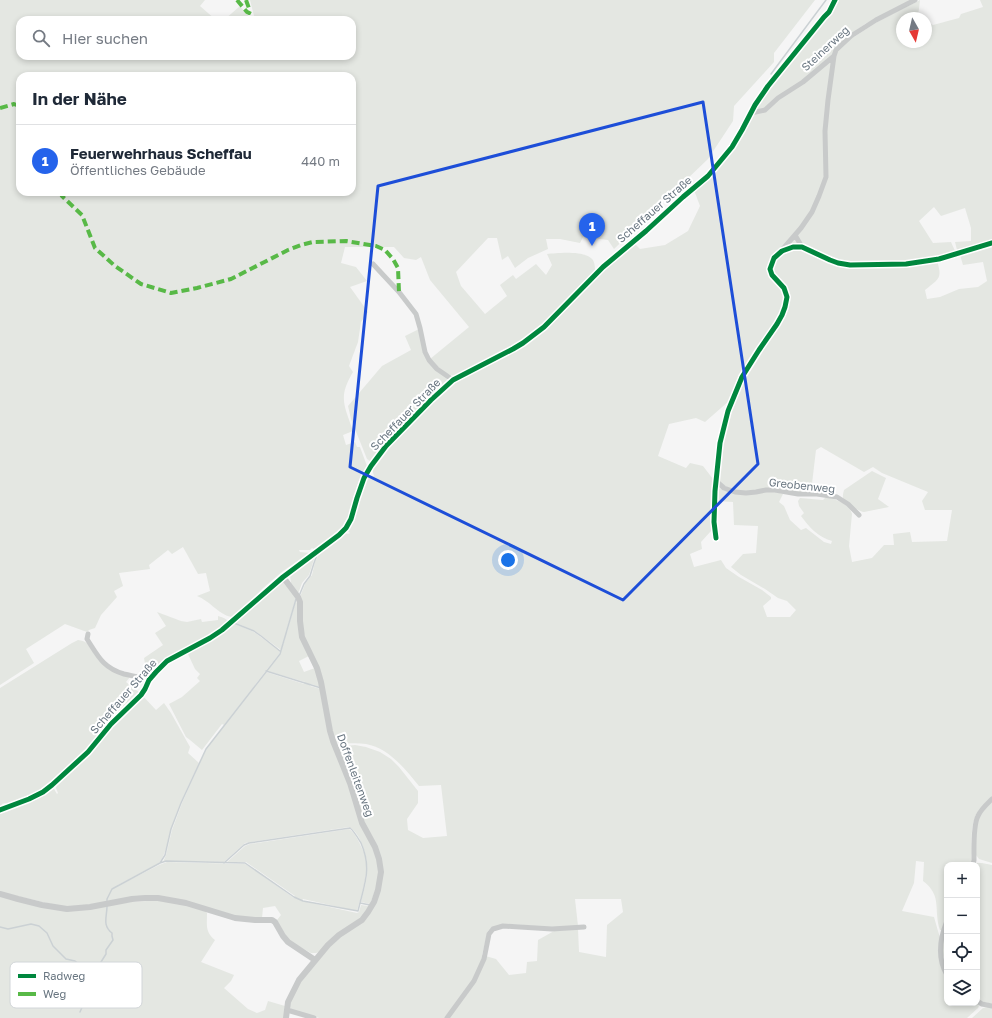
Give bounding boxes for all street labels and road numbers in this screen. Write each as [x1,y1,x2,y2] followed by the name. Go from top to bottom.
[799,23,851,73] street label: Steinerweg
[614,173,694,245] street label: Scheffauer Straße
[367,375,443,453] street label: Scheffauer Straße
[768,475,836,495] street label: Greobenweg
[87,656,159,736] street label: Scheffauer Straße
[335,732,377,818] street label: Doffenleitenweg

